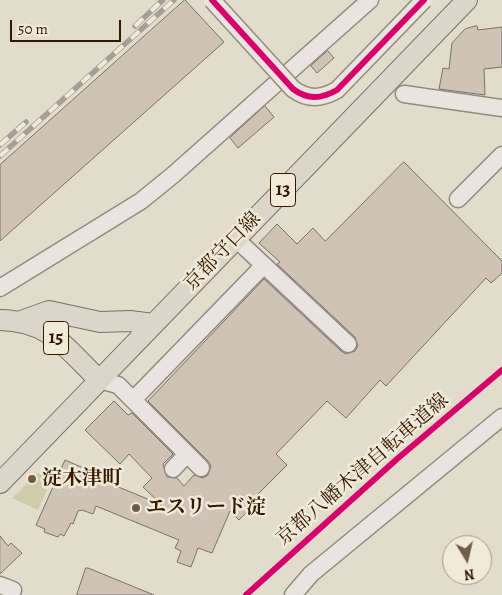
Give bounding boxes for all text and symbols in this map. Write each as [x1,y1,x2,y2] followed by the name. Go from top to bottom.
[12,10,124,42] scale bar
[18,19,48,39] text: 50 m
[270,174,296,206] road number: 13
[180,208,266,296] street label: 京都守口線
[44,322,68,354] road number: 15
[272,389,454,551] street label: 京都八幡木津自転車道線
[42,467,122,491] place label: 淀木津町
[26,473,38,485] marker: 淀木津町
[146,496,266,520] place label: エスリード淀
[130,502,142,514] marker: エスリード淀
[442,535,492,585] north arrow
[463,564,476,585] text: N

